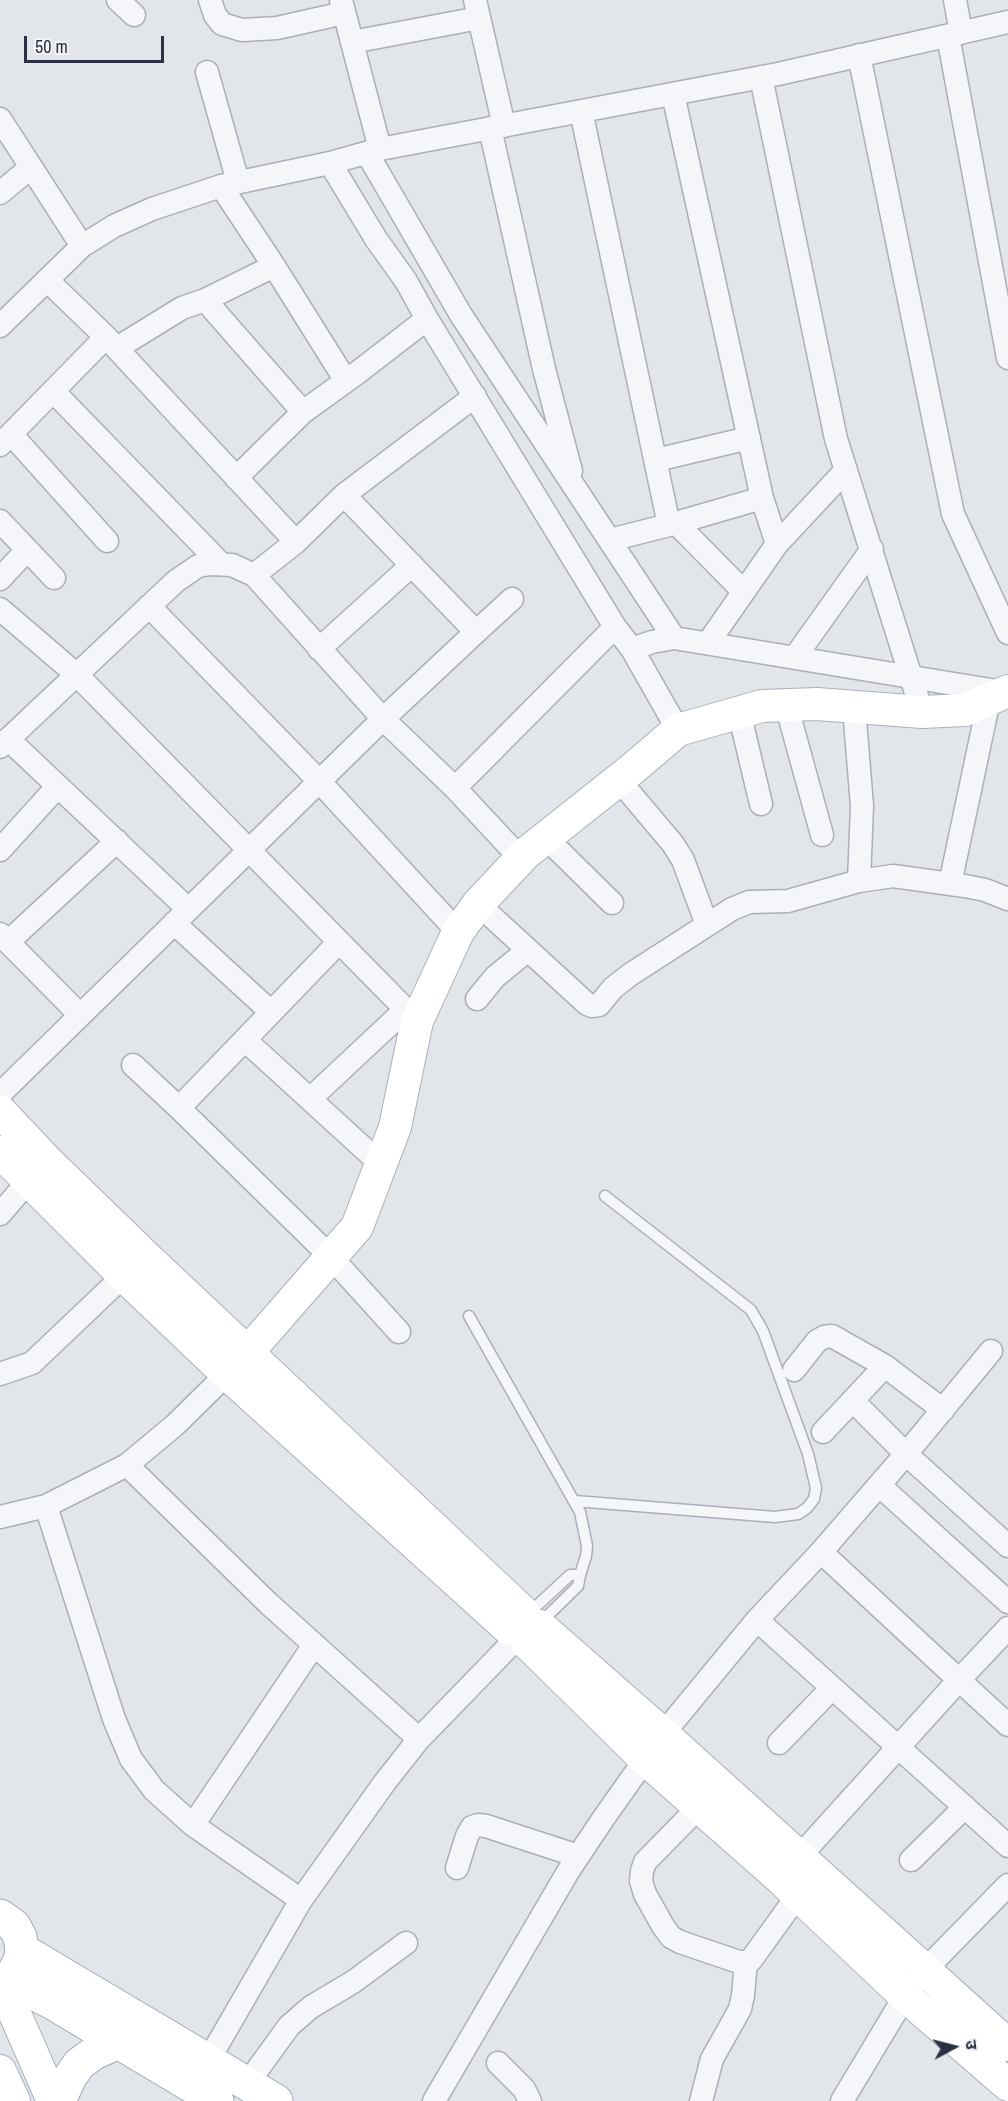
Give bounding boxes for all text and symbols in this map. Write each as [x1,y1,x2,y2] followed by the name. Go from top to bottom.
[27,24,166,62] scale bar
[35,34,68,59] text: 50 m
[924,2017,984,2077] north arrow
[960,2039,983,2051] text: उ

